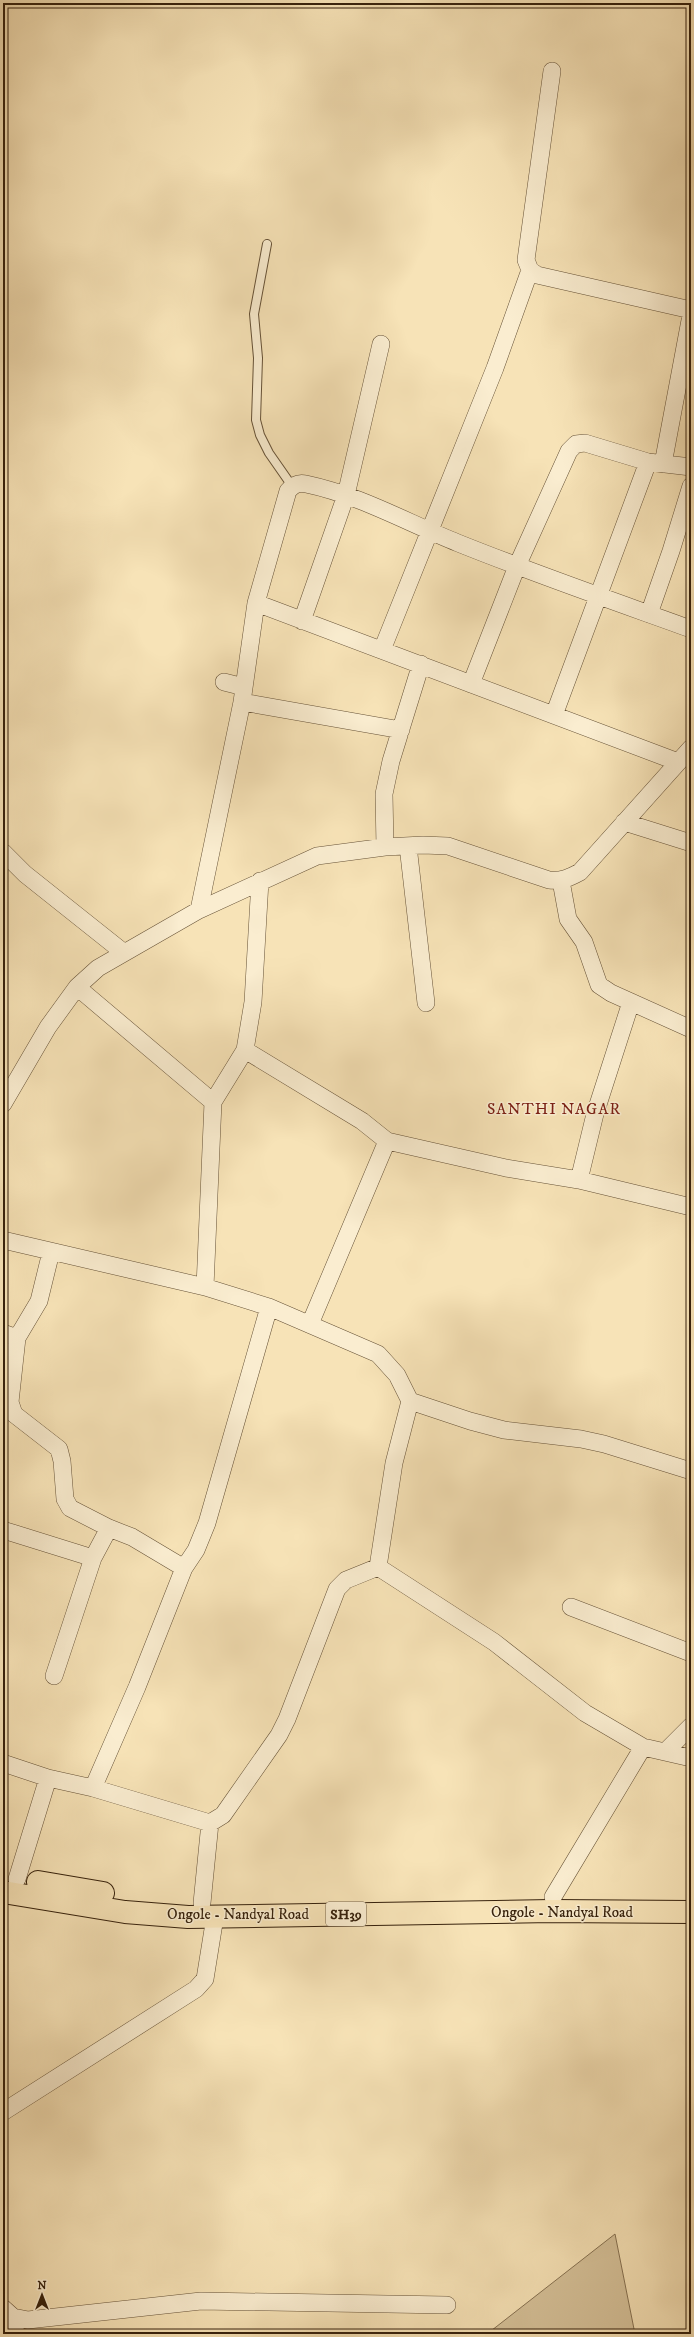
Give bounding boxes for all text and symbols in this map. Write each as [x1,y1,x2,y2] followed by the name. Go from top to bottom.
[487,1099,621,1119] district label: SANTHI NAGAR
[326,1902,366,1926] road number: SH39
[491,1903,633,1922] street label: Ongole - Nandyal Road
[167,1905,309,1924] street label: Ongole - Nandyal Road
[22,2275,62,2315] north arrow
[37,2279,47,2293] text: N

